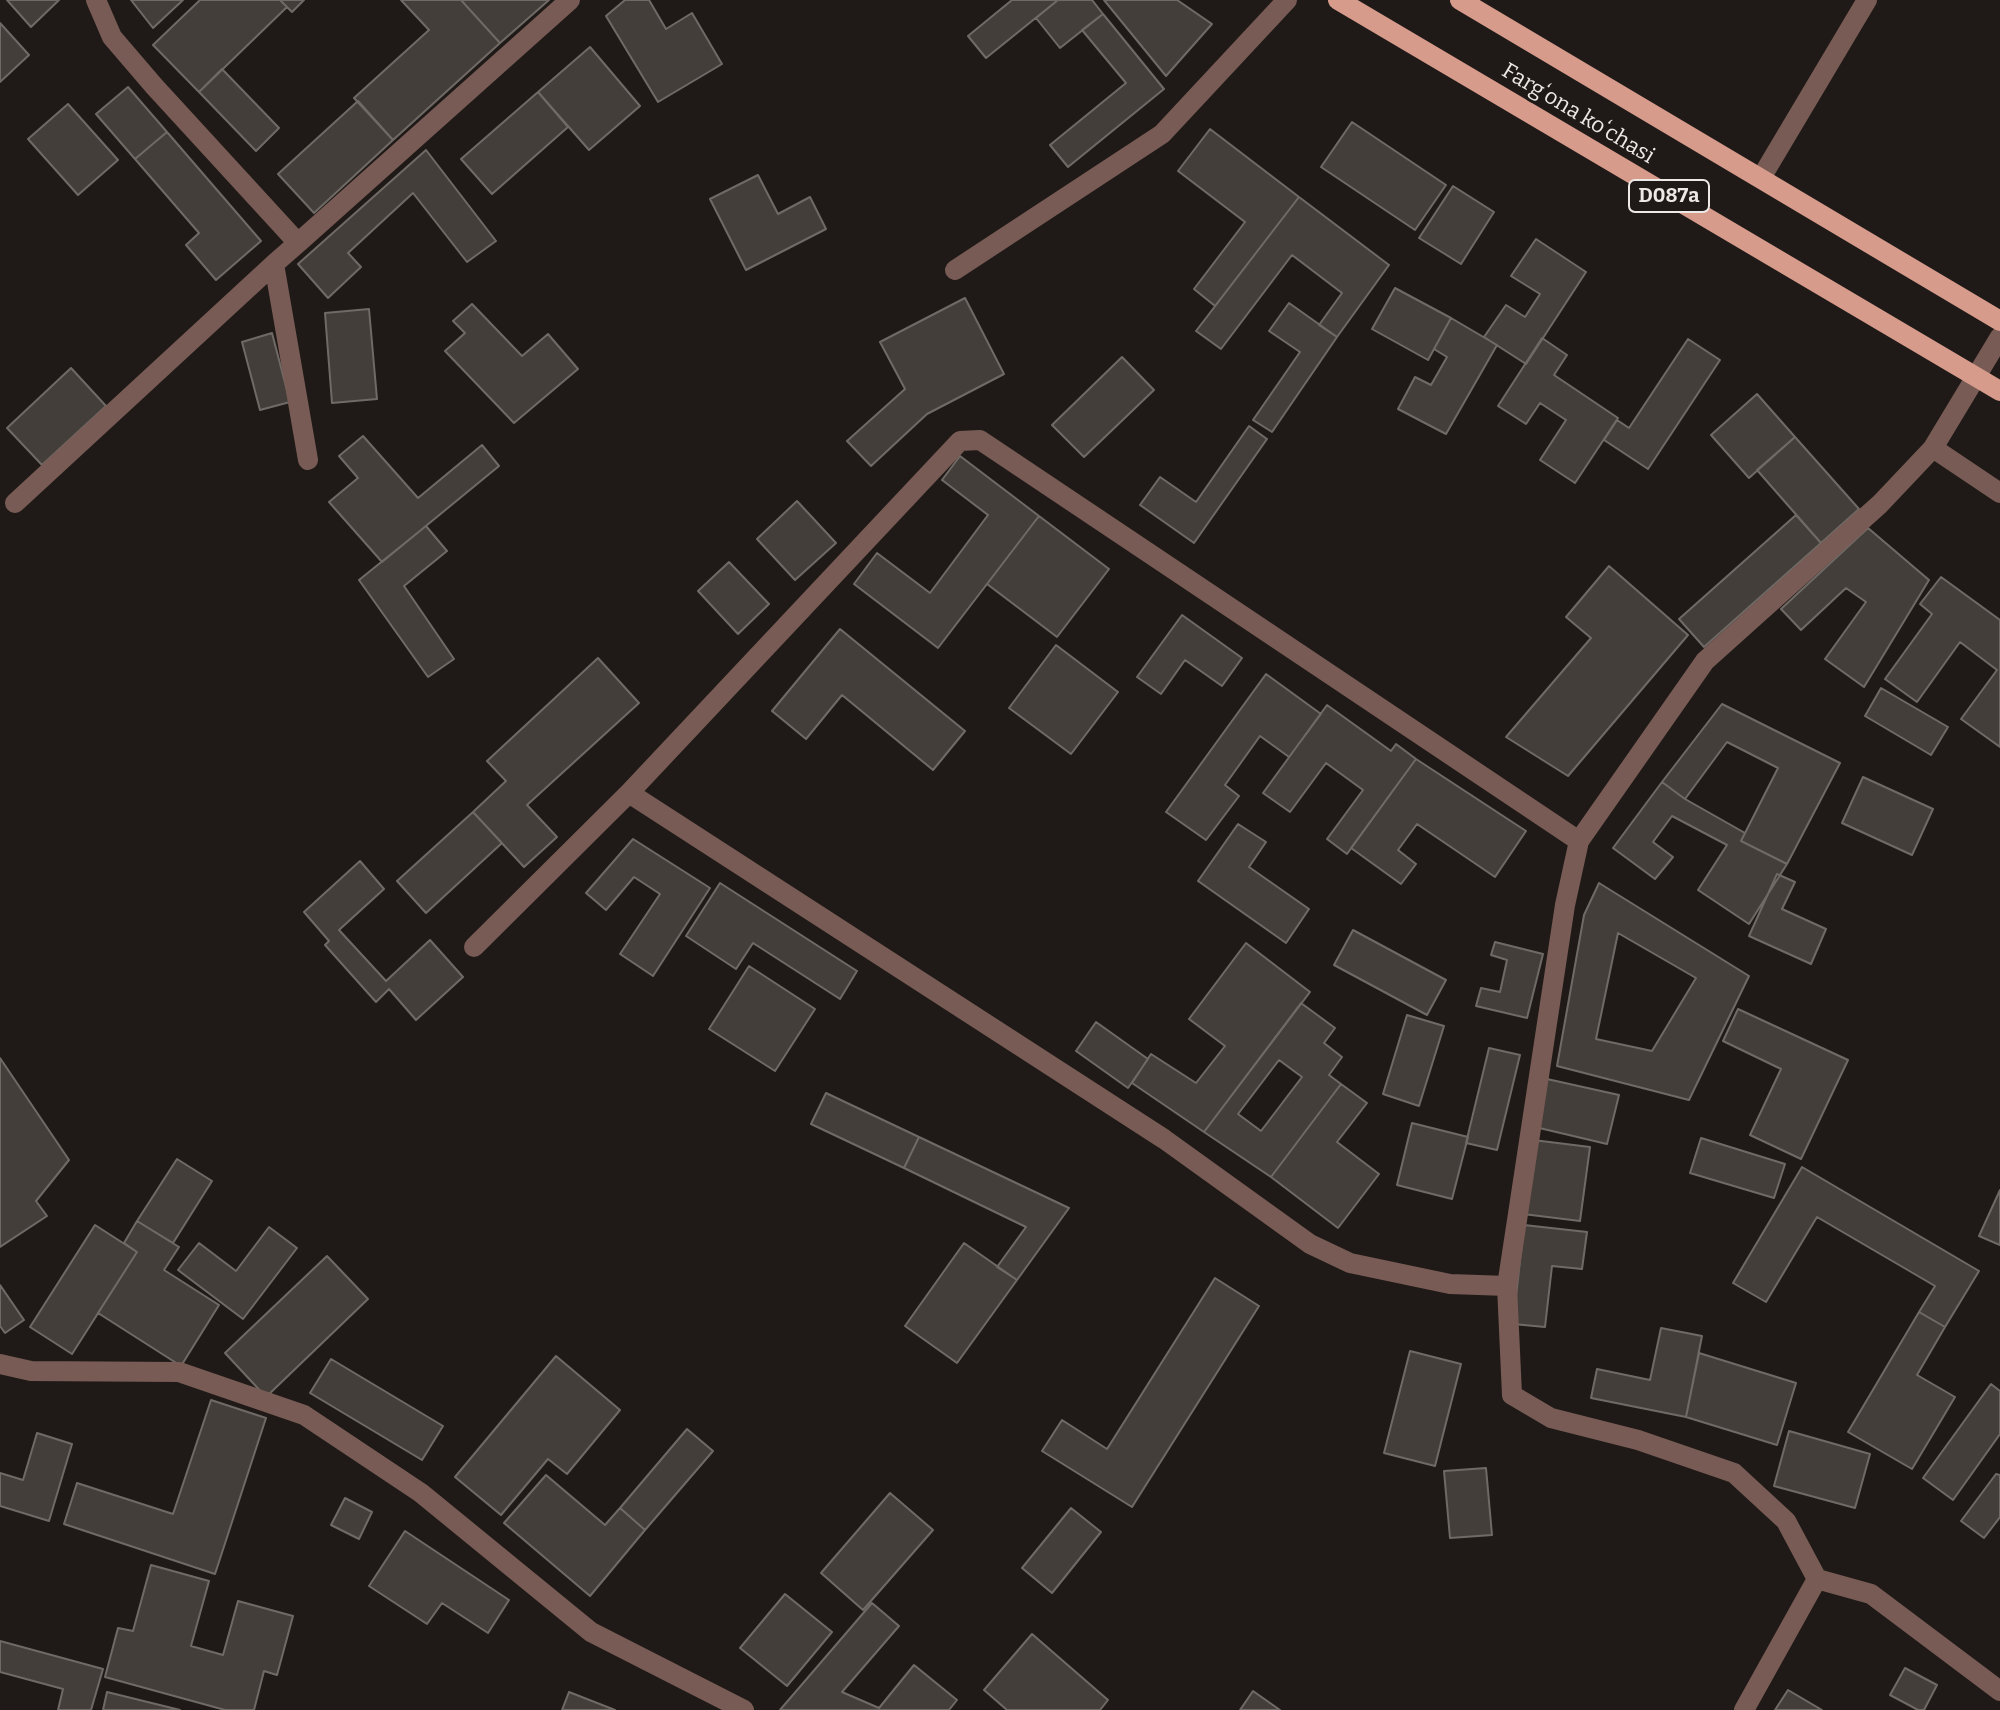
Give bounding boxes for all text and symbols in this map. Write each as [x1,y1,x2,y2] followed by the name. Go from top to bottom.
[1497,58,1659,170] street label: Fargʻona koʻchasi
[1629,180,1709,212] road number: D087a

